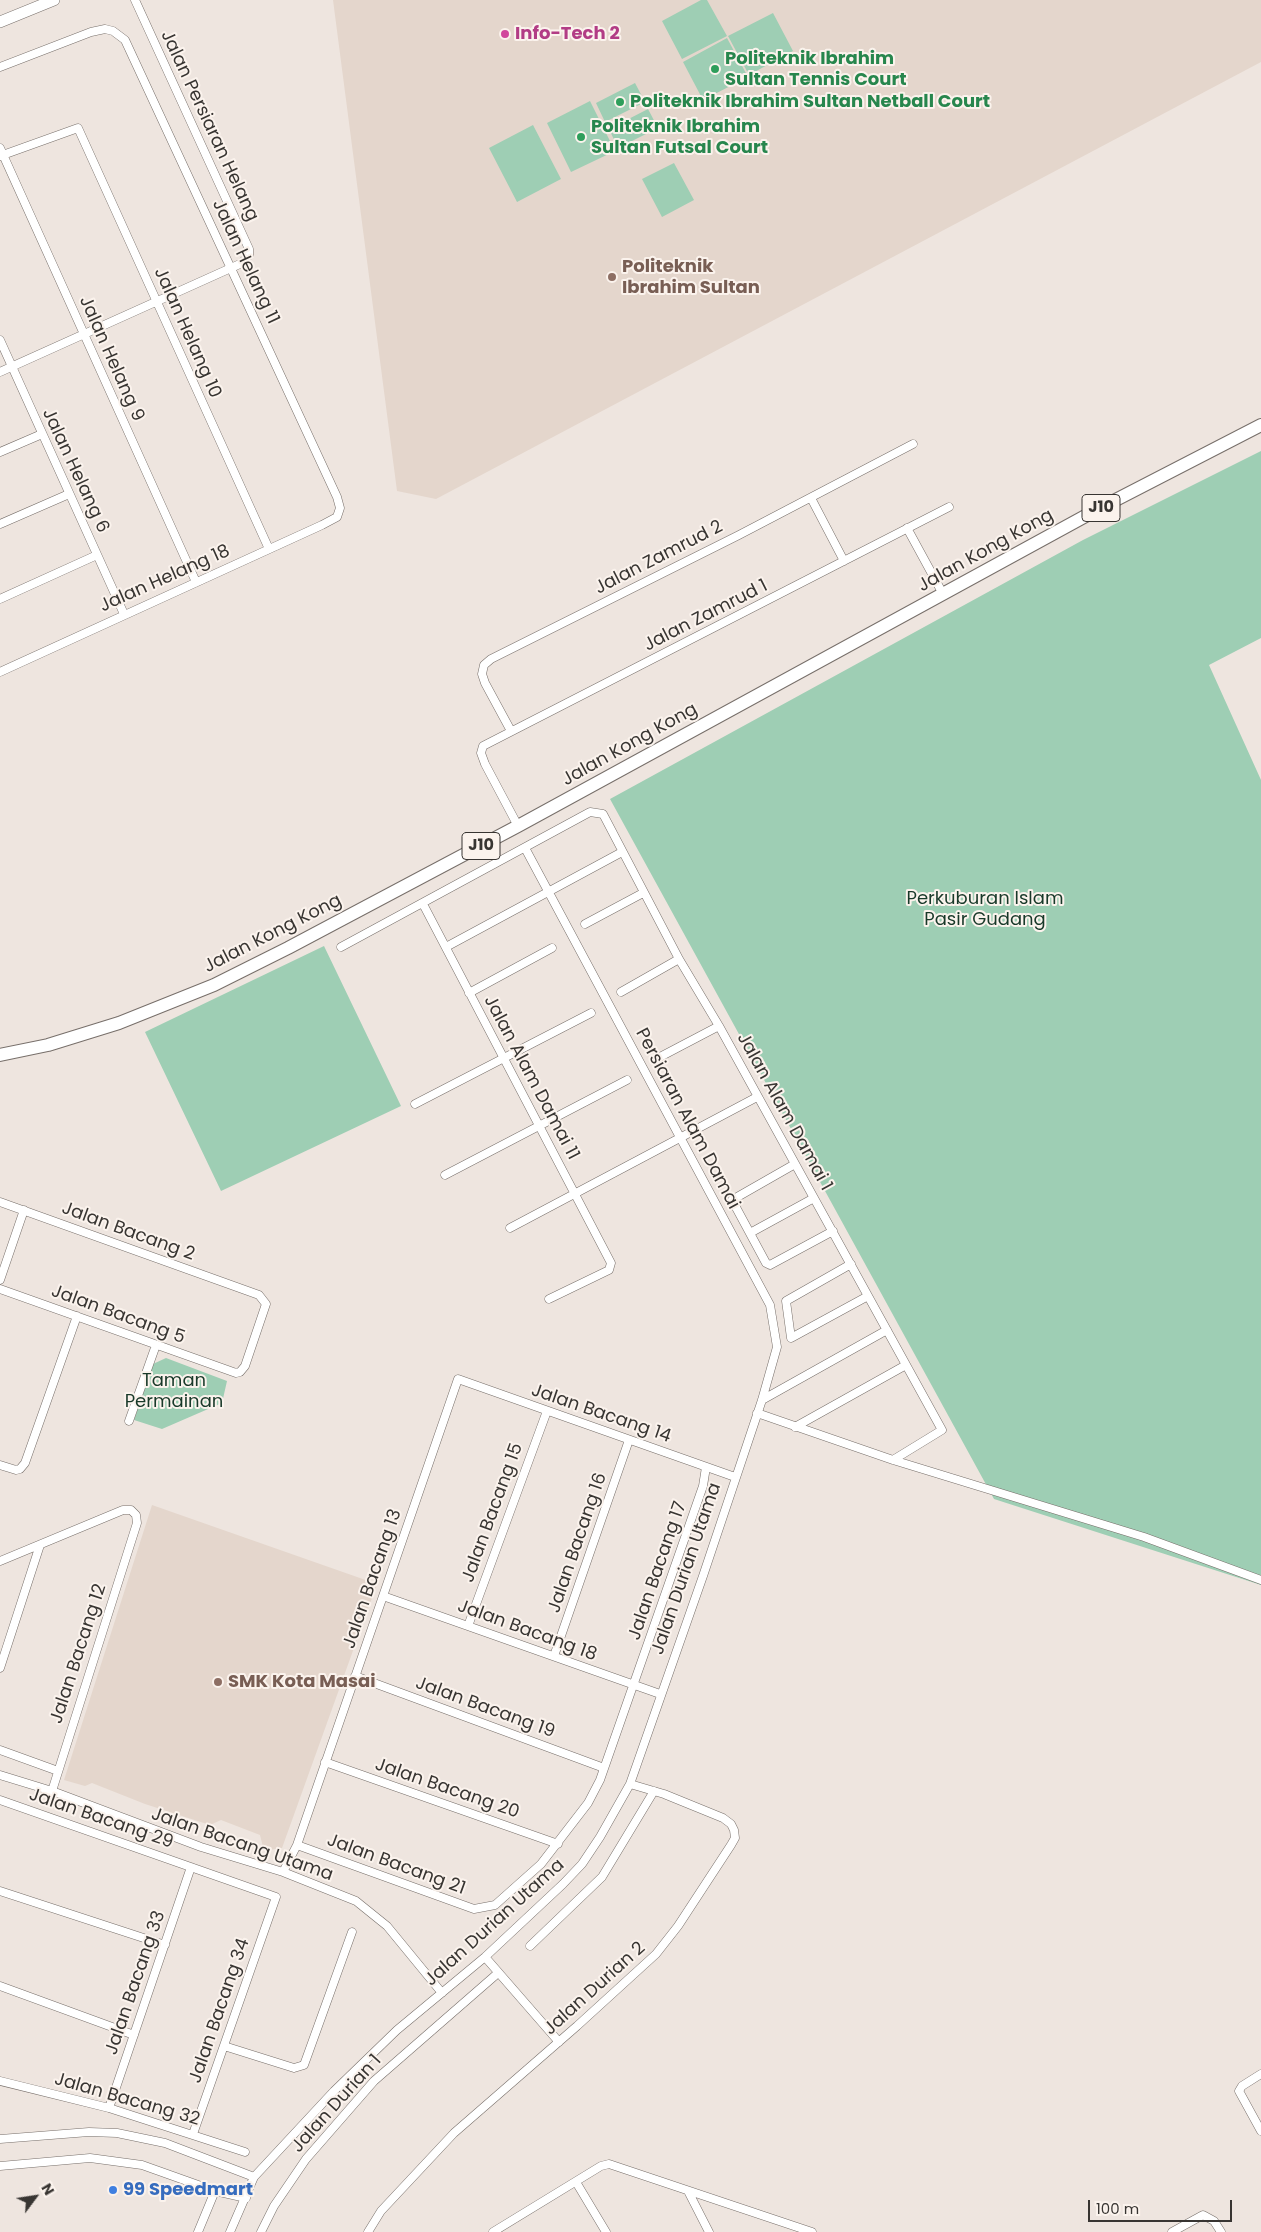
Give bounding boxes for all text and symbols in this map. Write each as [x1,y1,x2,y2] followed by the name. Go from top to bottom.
[515,23,620,45] place label: Info-Tech 2
[155,27,263,225] street label: Jalan Persiaran Helang
[499,28,511,40] marker: Info-Tech 2
[725,48,906,90] place label: Politeknik Ibrahim Sultan Tennis Court
[709,63,721,75] marker: Politeknik Ibrahim Sultan Tennis Court
[630,91,990,113] place label: Politeknik Ibrahim Sultan Netball Court
[614,96,626,108] marker: Politeknik Ibrahim Sultan Netball Court
[591,116,768,158] place label: Politeknik Ibrahim Sultan Futsal Court
[575,131,587,143] marker: Politeknik Ibrahim Sultan Futsal Court
[207,196,283,328] street label: Jalan Helang 11
[622,256,760,298] place label: Politeknik Ibrahim Sultan
[149,264,225,402] street label: Jalan Helang 10
[606,271,618,283] marker: Politeknik Ibrahim Sultan
[74,293,148,425] street label: Jalan Helang 9
[37,405,113,537] street label: Jalan Helang 6
[1082,494,1120,522] road number: J10
[915,505,1057,597] street label: Jalan Kong Kong
[591,516,727,600] street label: Jalan Zamrud 2
[96,541,234,617] street label: Jalan Helang 18
[640,575,772,657] street label: Jalan Zamrud 1
[559,699,701,791] street label: Jalan Kong Kong
[462,832,500,859] road number: J10
[907,888,1063,931] park label: Perkuburan Islam Pasir Gudang
[201,890,345,978] street label: Jalan Kong Kong
[478,992,584,1164] street label: Jalan Alam Damai 11
[630,1025,744,1213] street label: Persiaran Alam Damai
[732,1029,836,1195] street label: Jalan Alam Damai 1
[59,1198,197,1266] street label: Jalan Bacang 2
[48,1281,188,1349] street label: Jalan Bacang 5
[125,1370,223,1412] park label: Taman Permainan
[528,1380,674,1448] street label: Jalan Bacang 14
[458,1440,528,1586] street label: Jalan Bacang 15
[544,1470,612,1616] street label: Jalan Bacang 16
[647,1480,727,1658] street label: Jalan Durian Utama
[624,1499,692,1643] street label: Jalan Bacang 17
[339,1507,407,1651] street label: Jalan Bacang 13
[46,1581,112,1727] street label: Jalan Bacang 12
[454,1596,600,1666] street label: Jalan Bacang 18
[228,1671,376,1693] place label: SMK Kota Masai
[412,1673,558,1743] street label: Jalan Bacang 19
[212,1676,224,1688] marker: SMK Kota Masai
[372,1754,522,1824] street label: Jalan Bacang 20
[26,1784,176,1854] street label: Jalan Bacang 29
[148,1804,336,1886] street label: Jalan Bacang Utama
[324,1830,468,1900] street label: Jalan Bacang 21
[421,1855,569,1991] street label: Jalan Durian Utama
[101,1908,171,2058] street label: Jalan Bacang 33
[185,1936,255,2086] street label: Jalan Bacang 34
[540,1938,650,2040] street label: Jalan Durian 2
[287,2051,387,2157] street label: Jalan Durian 1
[52,2069,202,2131] street label: Jalan Bacang 32
[10,2172,60,2222] north arrow
[123,2179,253,2201] place label: 99 Speedmart
[37,2180,59,2199] text: N
[107,2184,119,2196] marker: 99 Speedmart
[1091,2190,1235,2222] scale bar
[1096,2198,1139,2219] text: 100 m

